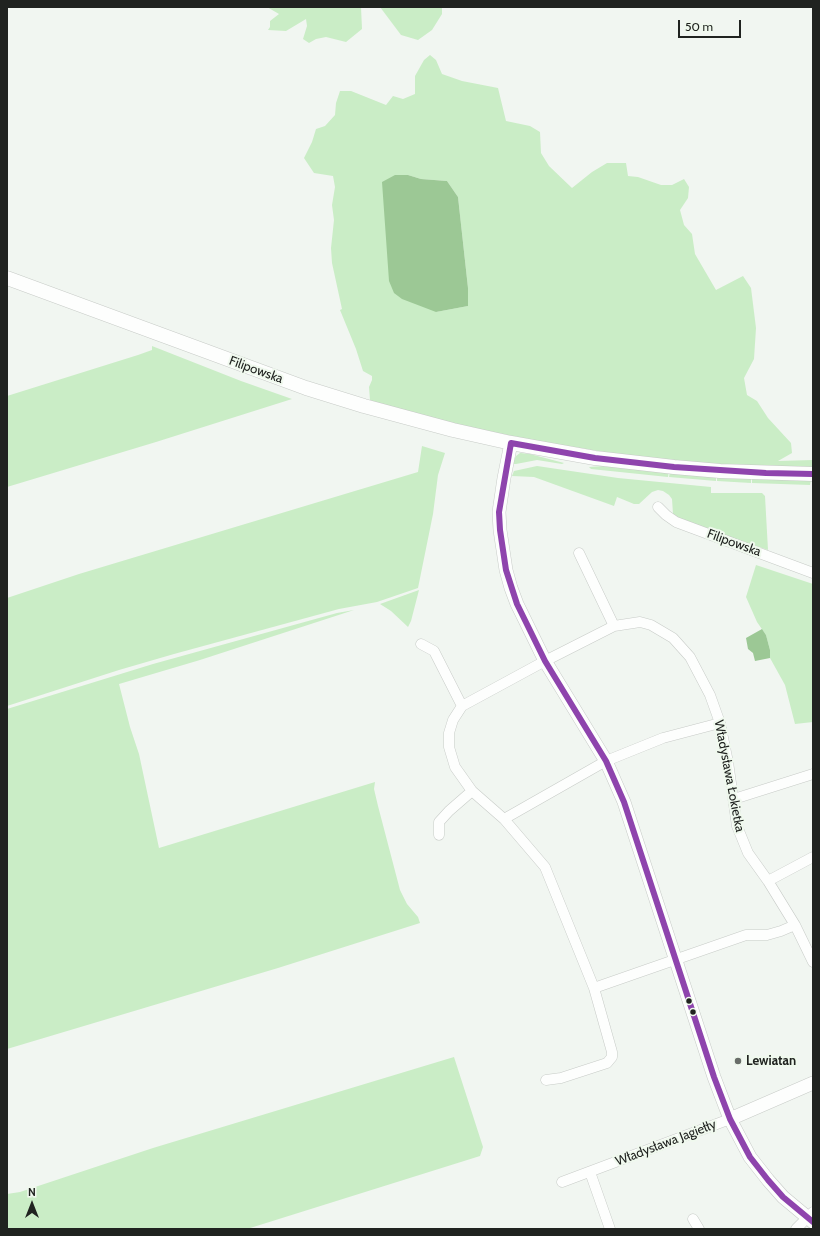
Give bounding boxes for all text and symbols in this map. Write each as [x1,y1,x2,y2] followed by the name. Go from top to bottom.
[680,12,743,38] scale bar
[685,19,713,34] text: 50 m
[227,353,285,387] street label: Filipowska
[705,526,763,560] street label: Filipowska
[710,719,748,833] street label: Władysława Łokietka
[684,996,694,1006] unlabelled marker
[688,1007,698,1017] unlabelled marker
[746,1053,796,1069] place label: Lewiatan
[733,1056,743,1066] marker: Lewiatan
[613,1117,719,1169] street label: Władysława Jagiełły
[12,1184,52,1224] north arrow
[28,1185,36,1199] text: N

